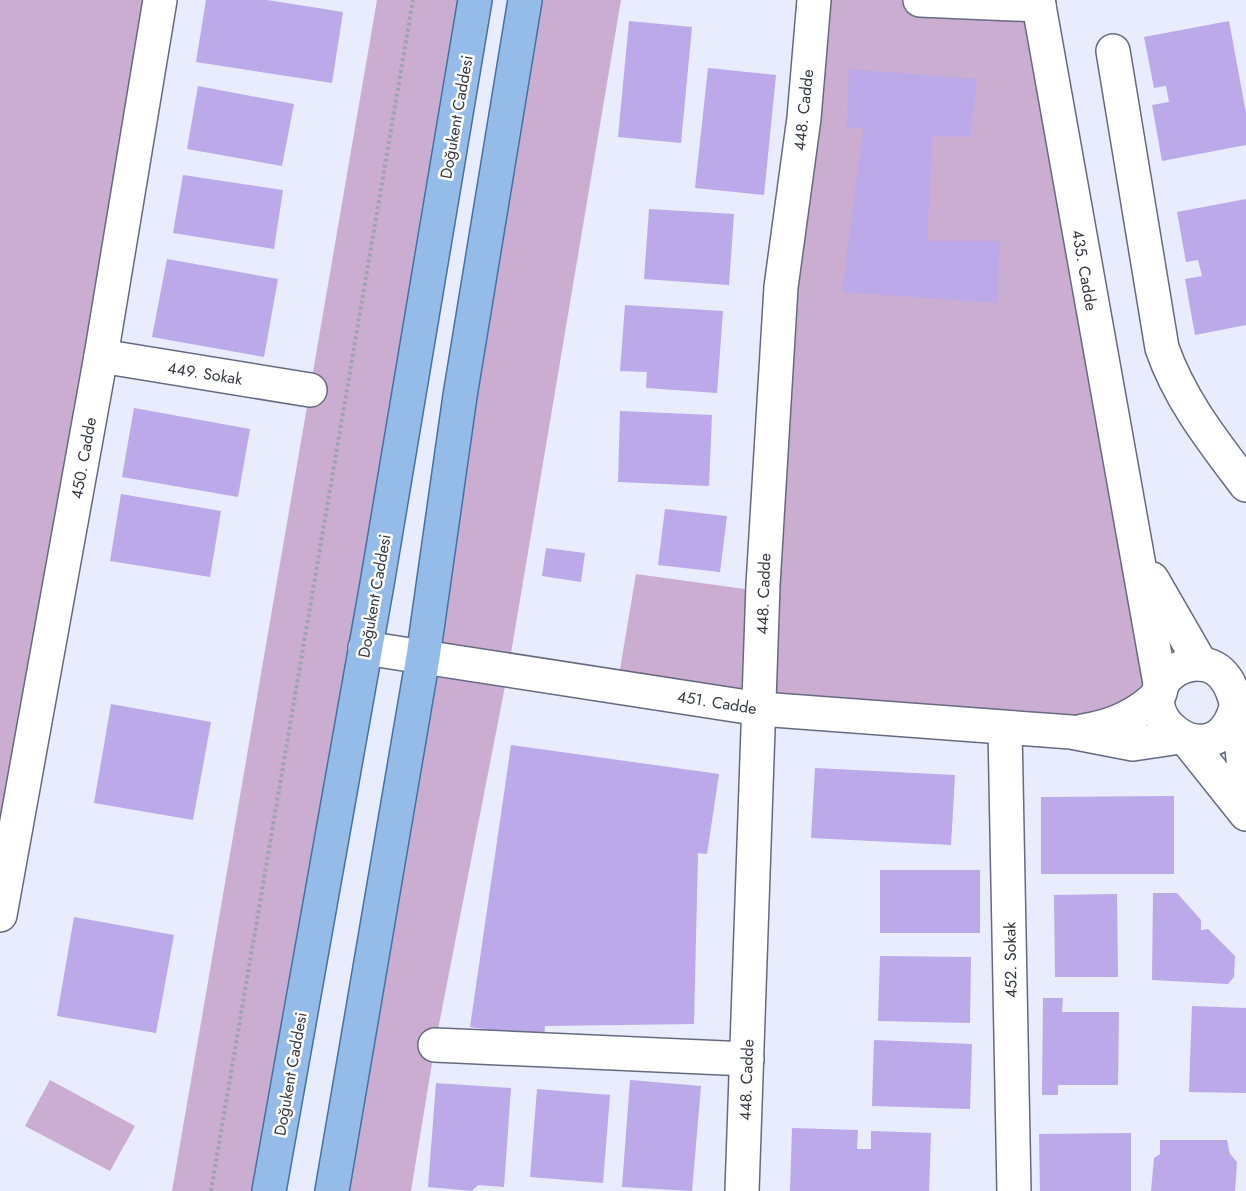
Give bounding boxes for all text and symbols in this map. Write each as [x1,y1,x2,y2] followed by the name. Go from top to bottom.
[434,54,479,181] street label: Doğukent Caddesi
[788,68,819,152] street label: 448. Cadde
[1066,228,1103,312] street label: 435. Cadde
[166,356,245,391] street label: 449. Sokak
[65,415,102,501] street label: 450. Cadde
[352,533,397,660] street label: Doğukent Caddesi
[751,553,776,635] street label: 448. Cadde
[675,685,758,720] street label: 451. Cadde
[998,921,1023,998] street label: 452. Sokak
[268,1011,313,1138] street label: Doğukent Caddesi
[734,1039,759,1121] street label: 448. Cadde

